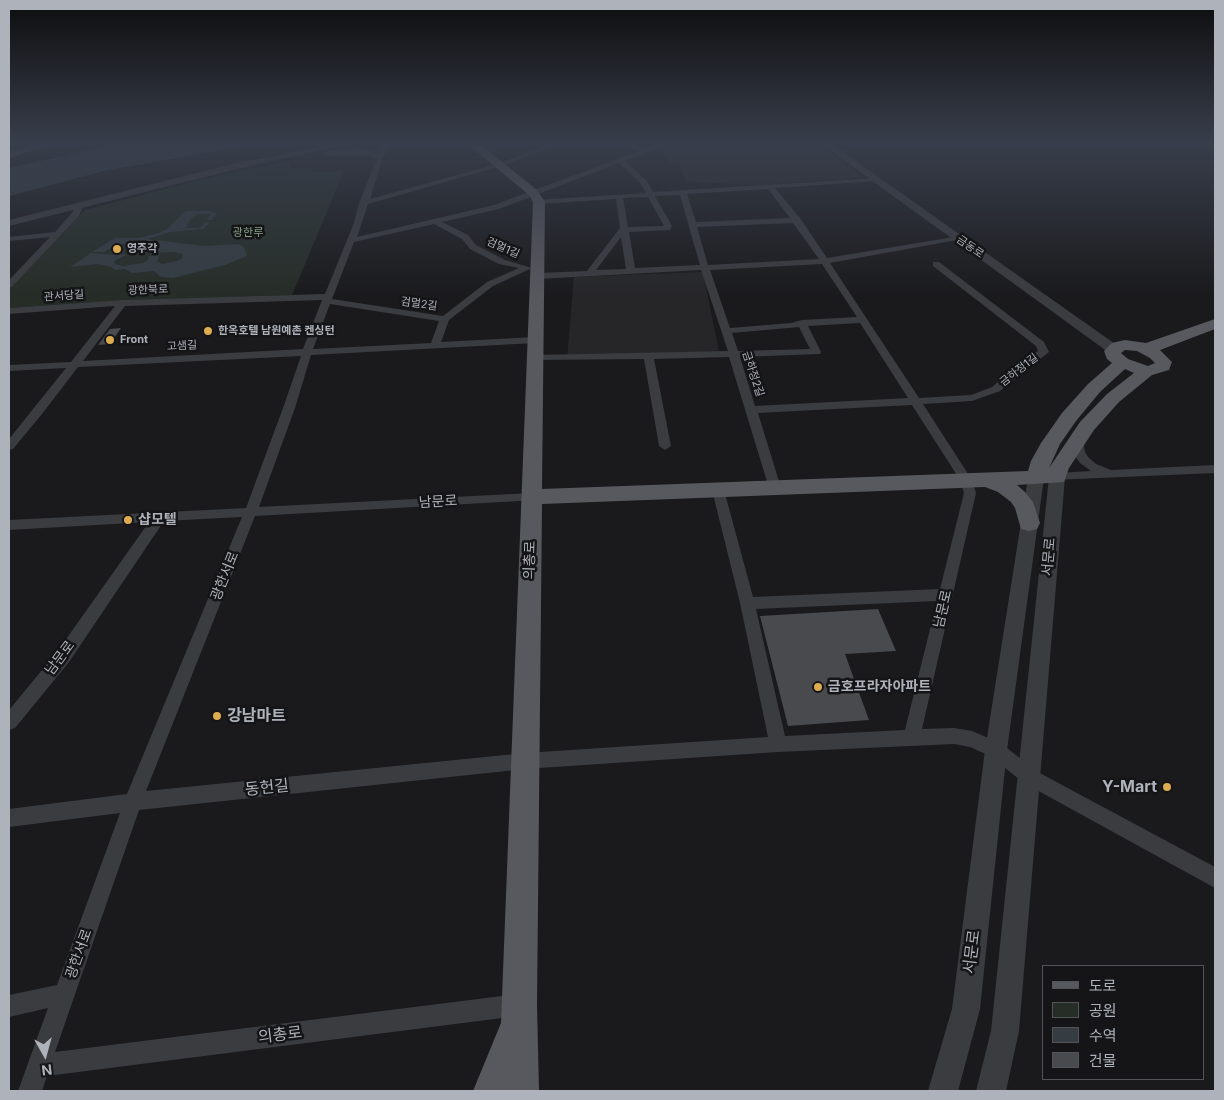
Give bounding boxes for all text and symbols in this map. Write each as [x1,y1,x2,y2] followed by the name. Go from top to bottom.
[233,226,263,240] park label: 광한루
[954,233,986,261] street label: 금동로
[484,235,522,261] street label: 검멀1길
[127,242,157,256] place label: 영주각
[111,243,123,255] marker: 영주각
[128,283,168,297] street label: 광한북로
[43,288,85,304] street label: 관서당길
[400,295,438,313] street label: 검멀2길
[218,324,335,338] place label: 한옥호텔 남원예촌 켄싱턴
[202,325,214,337] marker: 한옥호텔 남원예촌 켄싱턴
[120,333,148,347] place label: Front
[104,334,116,346] marker: Front
[166,339,198,353] street label: 고샘길
[739,350,767,398] street label: 금하정2길
[997,351,1041,389] street label: 금하정1길
[418,493,458,511] street label: 남문로
[138,512,177,528] place label: 샵모텔
[122,514,134,526] marker: 샵모텔
[1039,537,1059,577] street label: 서문로
[521,540,539,580] street label: 의총로
[208,549,242,603] street label: 광한서로
[930,588,956,630] street label: 남문로
[42,638,78,678] street label: 남문로
[828,679,931,695] place label: 금호프라자아파트
[812,681,824,693] marker: 금호프라자아파트
[227,706,286,726] place label: 강남마트
[211,710,223,722] marker: 강남마트
[244,776,290,800] street label: 동헌길
[1102,777,1157,797] place label: Y-Mart
[1161,781,1173,793] marker: Y-Mart
[62,927,96,981] street label: 광한서로
[960,929,984,975] street label: 서문로
[1042,965,1204,1080] legend
[1089,976,1117,995] text: 도로
[1089,1001,1117,1020] text: 공원
[257,1023,303,1047] street label: 의총로
[1089,1026,1117,1045] text: 수역
[20,1030,70,1080] north arrow
[1089,1051,1117,1070] text: 건물
[41,1061,53,1079] text: N

